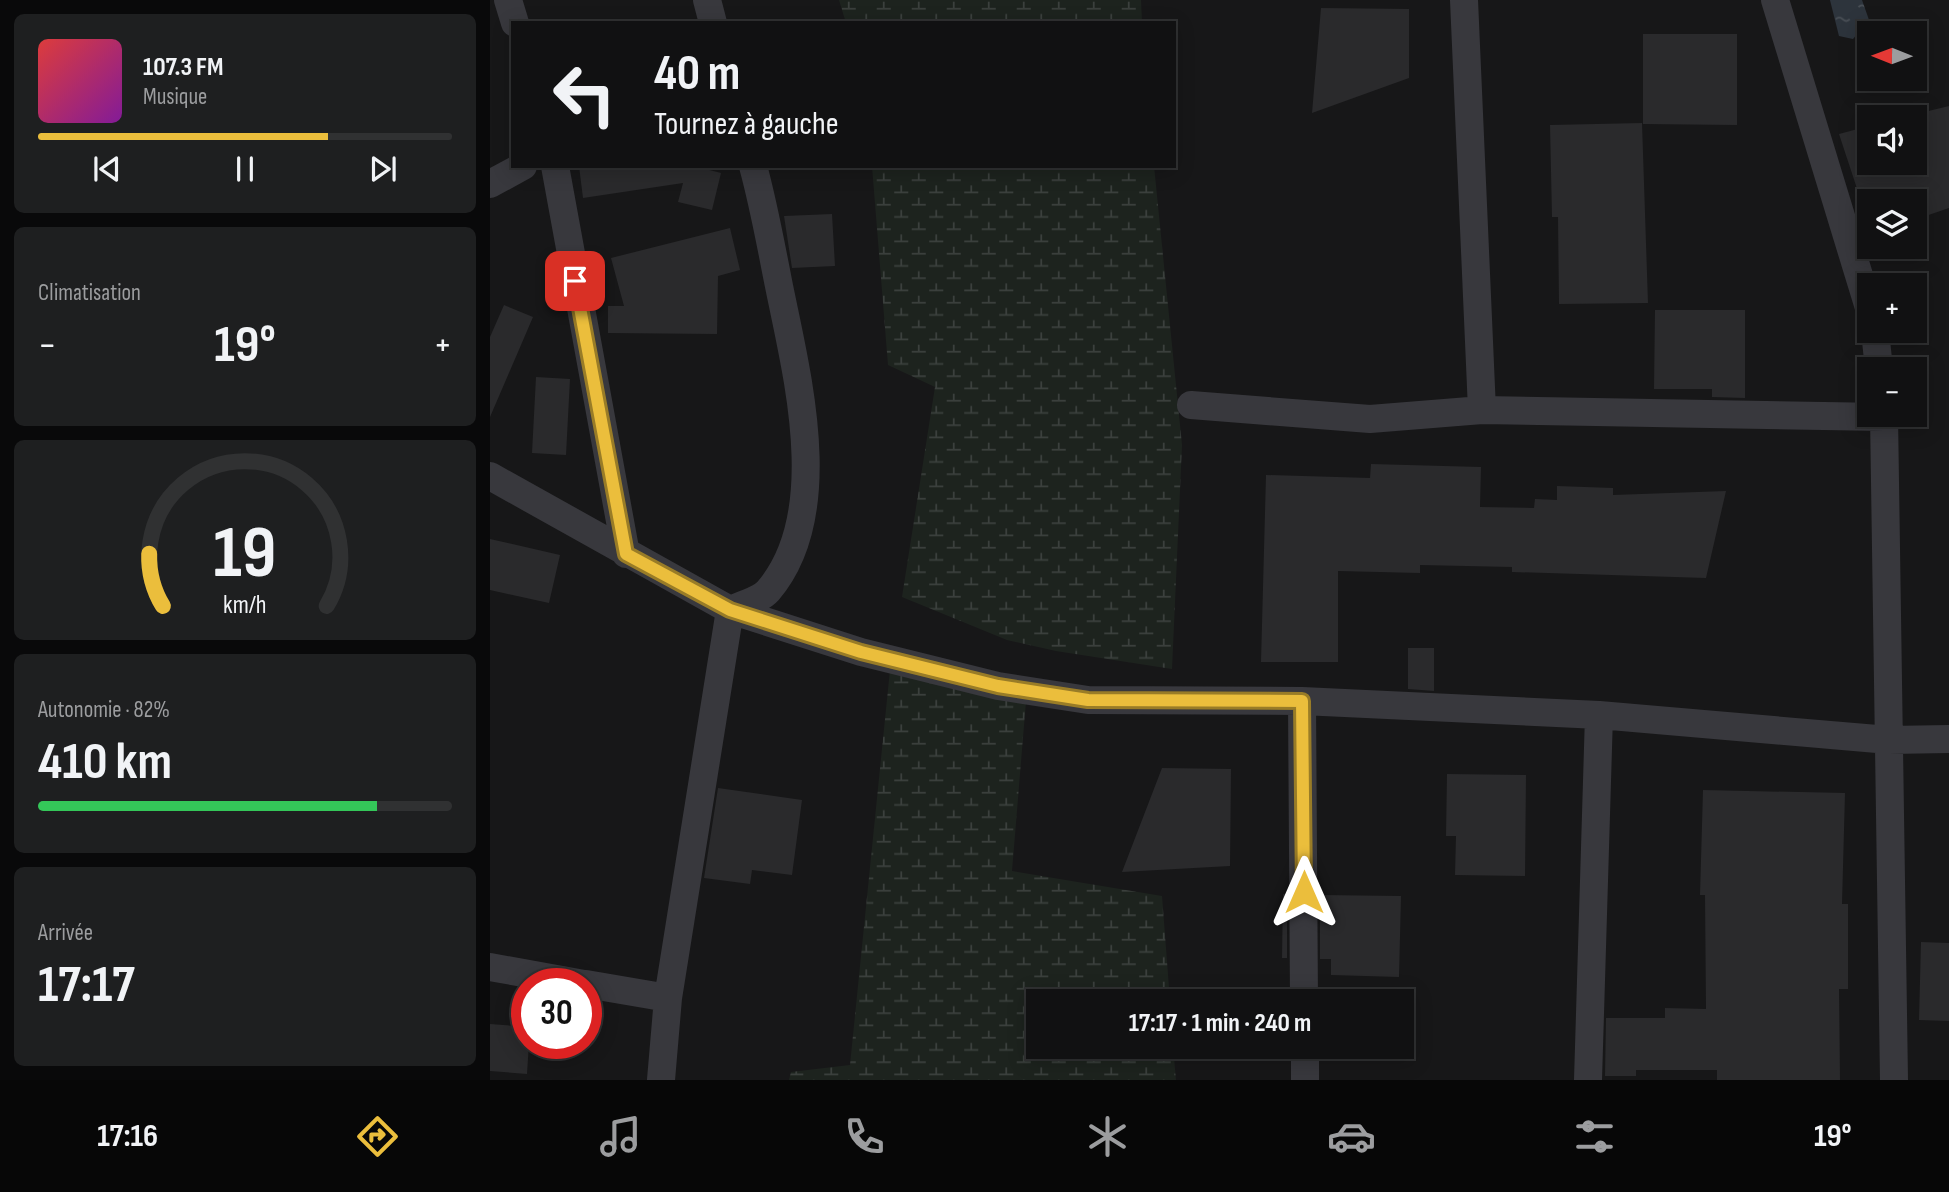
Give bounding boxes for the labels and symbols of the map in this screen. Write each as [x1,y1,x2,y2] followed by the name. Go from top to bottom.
[1857,21,1927,91] north arrow
[545,251,605,311] pin
[1267,855,1341,929] position arrow
[511,968,602,1059] speed limit sign: 30

